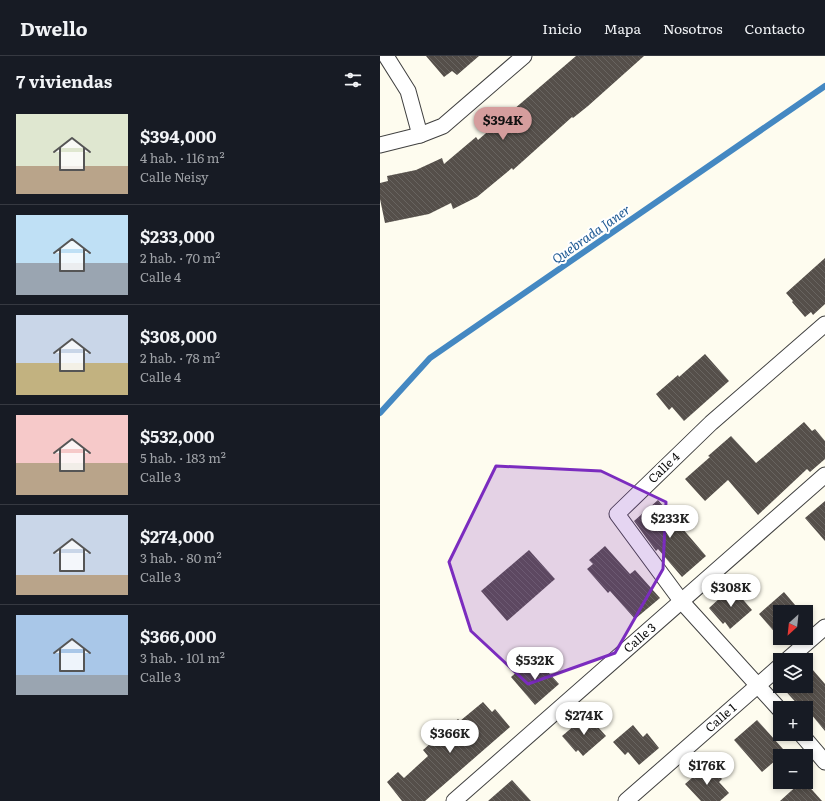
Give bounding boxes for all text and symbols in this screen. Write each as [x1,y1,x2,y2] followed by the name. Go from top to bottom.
[20,14,88,42] text: Dwello
[542,18,582,38] text: Inicio
[604,18,641,38] text: Mapa
[663,18,723,38] text: Nosotros
[745,18,805,38] text: Contacto
[16,68,112,93] text: 7 viviendas
[342,69,364,91] icon: filters
[475,107,531,141] pin: $394K
[483,110,523,129] text: $394K
[140,123,216,148] text: $394,000
[48,130,96,178] icon: home
[140,148,225,167] text: 4 hab. · 116 m²
[140,167,208,186] text: Calle Neisy
[548,199,634,268] water label: Quebrada Janer
[140,223,215,248] text: $233,000
[48,231,96,279] icon: home
[140,248,221,267] text: 2 hab. · 70 m²
[140,267,181,286] text: Calle 4
[140,323,217,348] text: $308,000
[48,331,96,379] icon: home
[140,348,220,367] text: 2 hab. · 78 m²
[140,367,181,386] text: Calle 4
[140,423,214,448] text: $532,000
[48,431,96,479] icon: home
[643,447,683,487] street label: Calle 4
[140,448,226,467] text: 5 hab. · 183 m²
[140,467,181,486] text: Calle 3
[642,505,698,539] pin: $233K
[650,508,690,527] text: $233K
[140,523,214,548] text: $274,000
[48,531,96,579] icon: home
[140,548,222,567] text: 3 hab. · 80 m²
[140,567,181,586] text: Calle 3
[703,574,759,608] pin: $308K
[711,577,751,596] text: $308K
[773,605,813,645] north arrow
[773,605,813,789] map controls
[619,618,660,656] street label: Calle 3
[140,623,216,648] text: $366,000
[48,631,96,679] icon: home
[507,647,563,681] pin: $532K
[140,648,225,667] text: 3 hab. · 101 m²
[516,650,554,669] text: $532K
[773,653,813,693] button: layers
[140,667,181,686] text: Calle 3
[701,699,740,736] street label: Calle 1
[773,701,813,741] button: +
[556,702,612,736] pin: $274K
[565,705,603,724] text: $274K
[422,720,478,754] pin: $366K
[430,723,470,742] text: $366K
[773,749,813,789] button: −
[679,752,735,786] pin: $176K
[688,755,726,774] text: $176K

